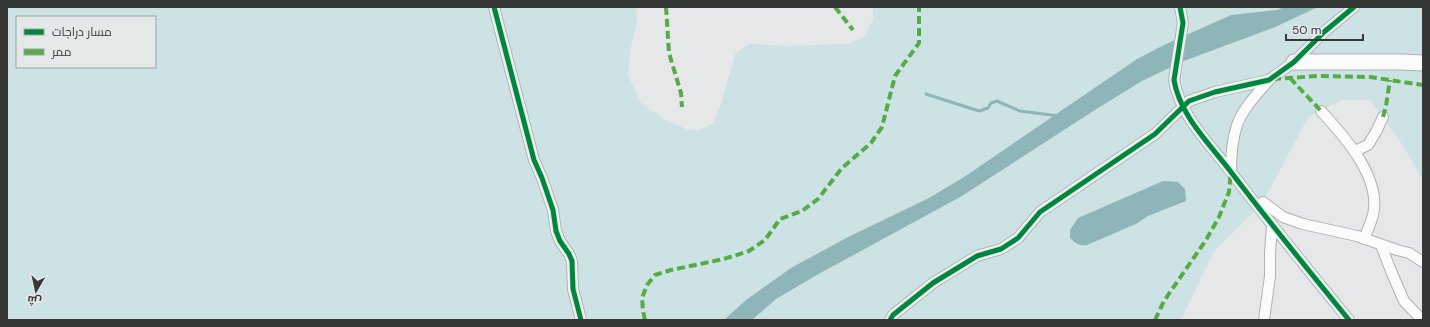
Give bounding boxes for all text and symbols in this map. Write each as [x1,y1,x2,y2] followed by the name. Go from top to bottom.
[16,16,156,68] legend
[1286,16,1363,42] scale bar
[1292,22,1321,38] text: 50 m
[52,24,112,40] text: مسار دراجات
[51,44,71,60] text: ممر
[16,271,56,311] north arrow
[26,293,43,309] text: ش

